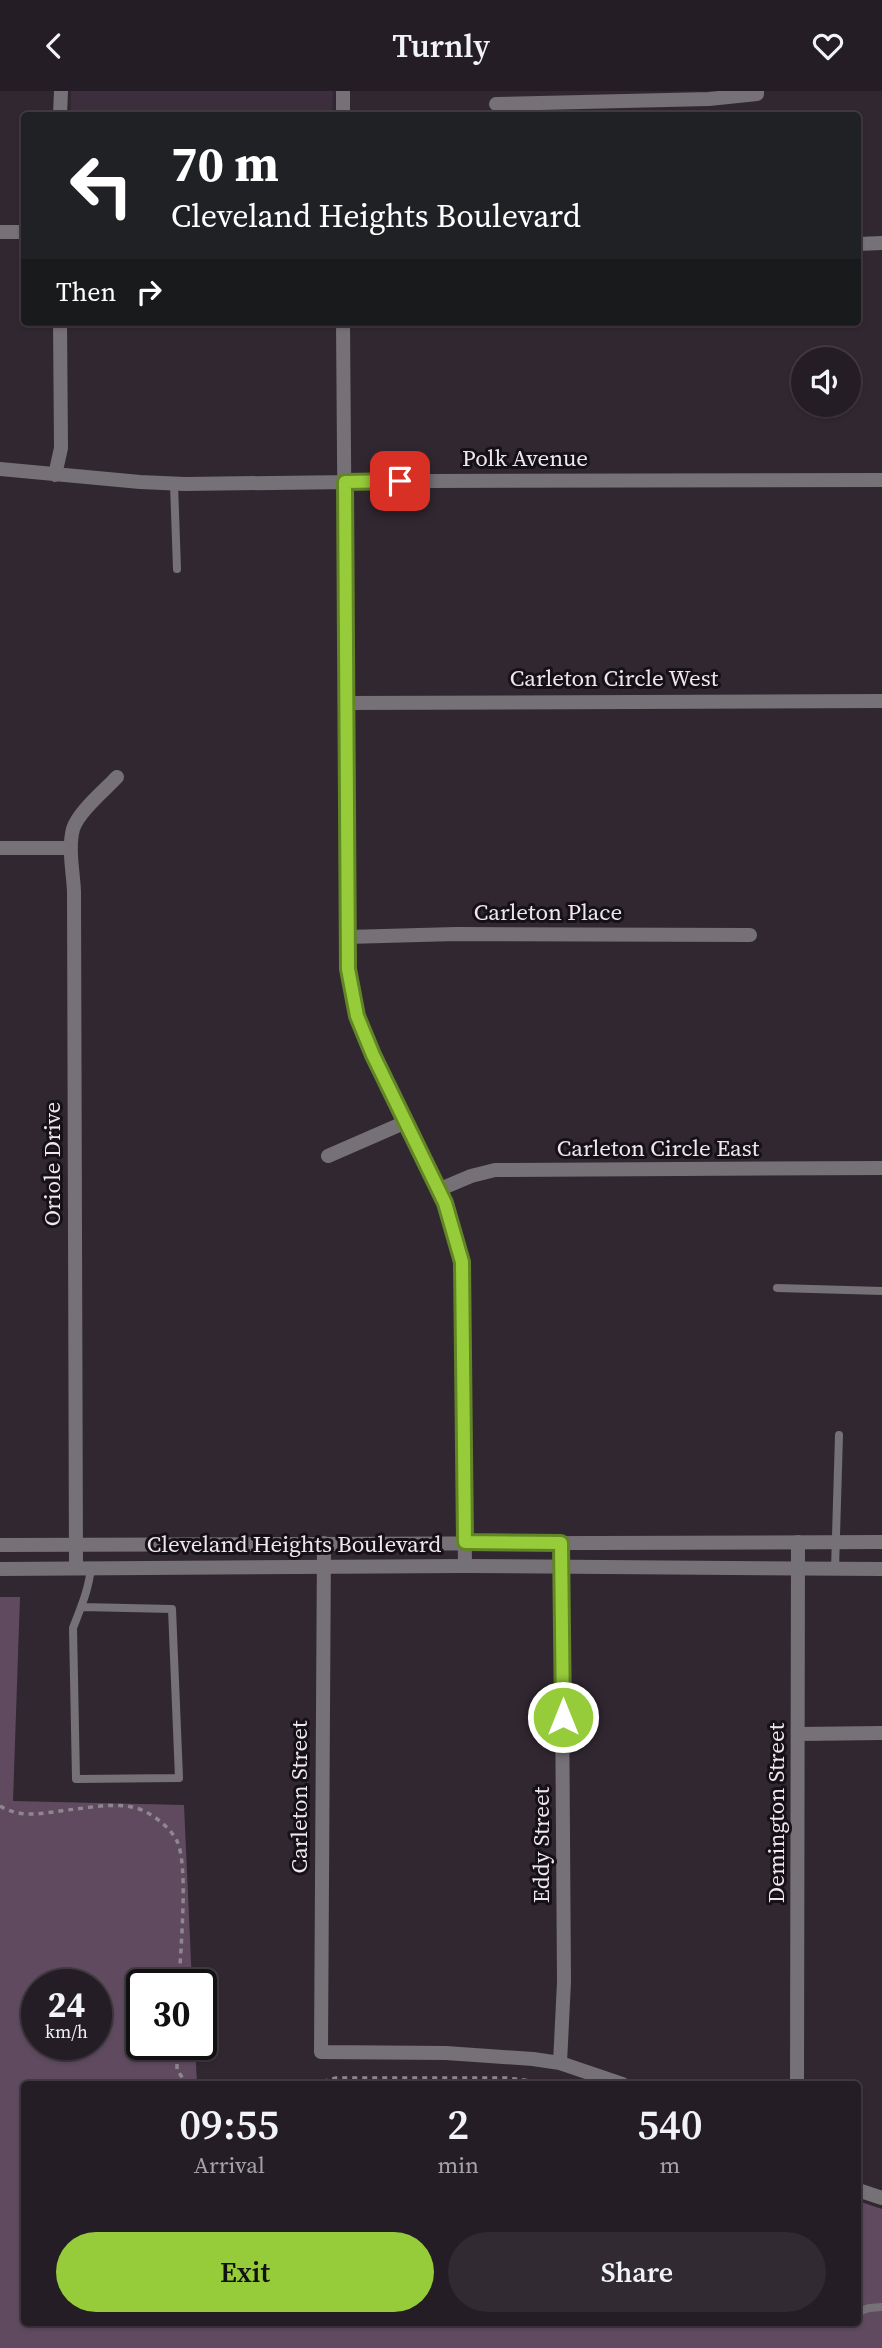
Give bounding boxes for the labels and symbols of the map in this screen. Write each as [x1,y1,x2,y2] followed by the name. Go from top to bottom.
[462,442,588,474] street label: Polk Avenue
[370,451,430,511] pin
[510,662,719,694] street label: Carleton Circle West
[474,896,622,928] street label: Carleton Place
[36,1102,68,1226] street label: Oriole Drive
[557,1132,760,1164] street label: Carleton Circle East
[147,1528,441,1560] street label: Cleveland Heights Boulevard
[526,1680,600,1754] position arrow
[283,1720,315,1874] street label: Carleton Street
[760,1722,792,1903] street label: Demington Street
[525,1786,557,1903] street label: Eddy Street
[126,1969,217,2060] speed limit sign: 30

